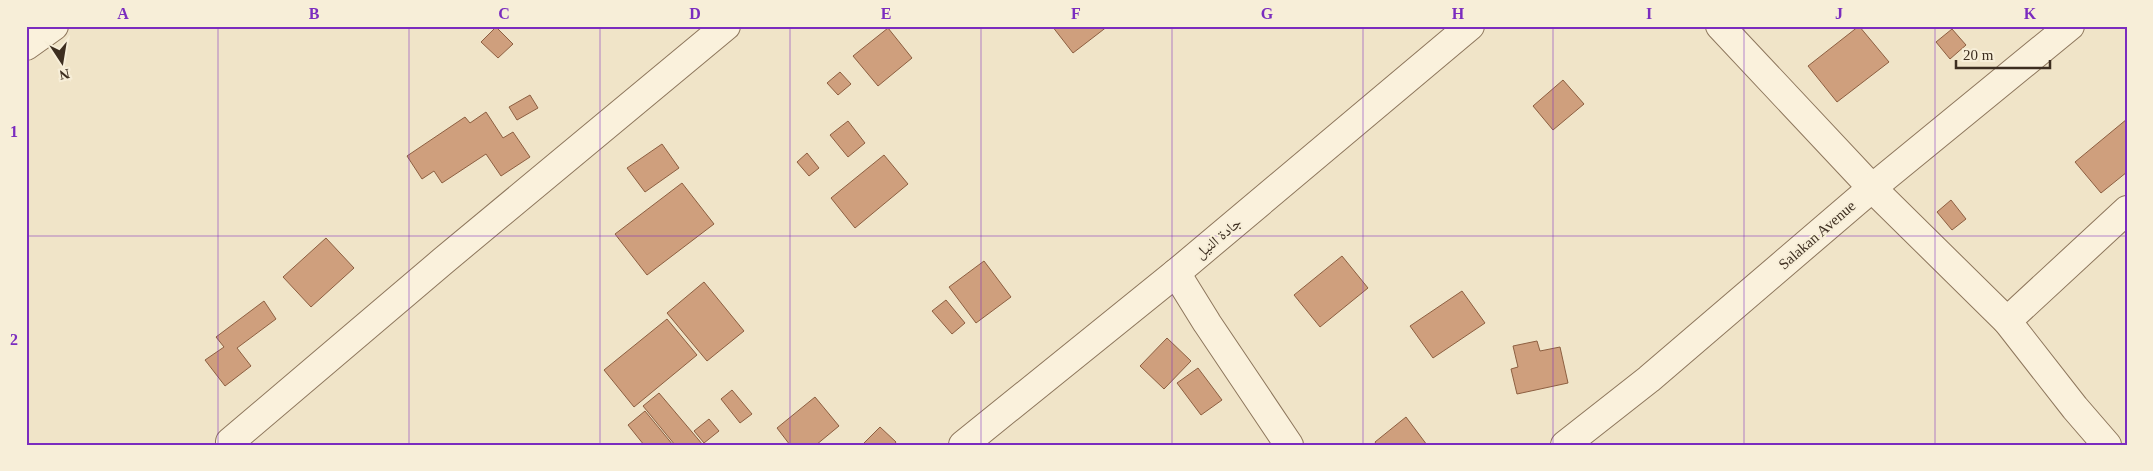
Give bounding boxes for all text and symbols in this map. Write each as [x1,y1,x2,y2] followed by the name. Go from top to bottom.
[117,5,129,22] text: A
[309,5,320,22] text: B
[498,5,510,22] text: C
[689,5,701,22] text: D
[881,5,891,22] text: E
[1071,5,1081,22] text: F
[1261,5,1274,22] text: G
[1452,5,1465,22] text: H
[1646,5,1652,22] text: I
[1835,5,1843,22] text: J
[2024,5,2037,22] text: K
[38,38,88,88] north arrow
[1956,38,2049,70] scale bar
[1963,47,1994,63] text: 20 m
[58,66,71,83] text: N
[10,123,18,140] text: 1
[1776,197,1859,273] street label: Salakan Avenue
[1192,214,1246,263] street label: جادة النيل
[10,331,18,348] text: 2

